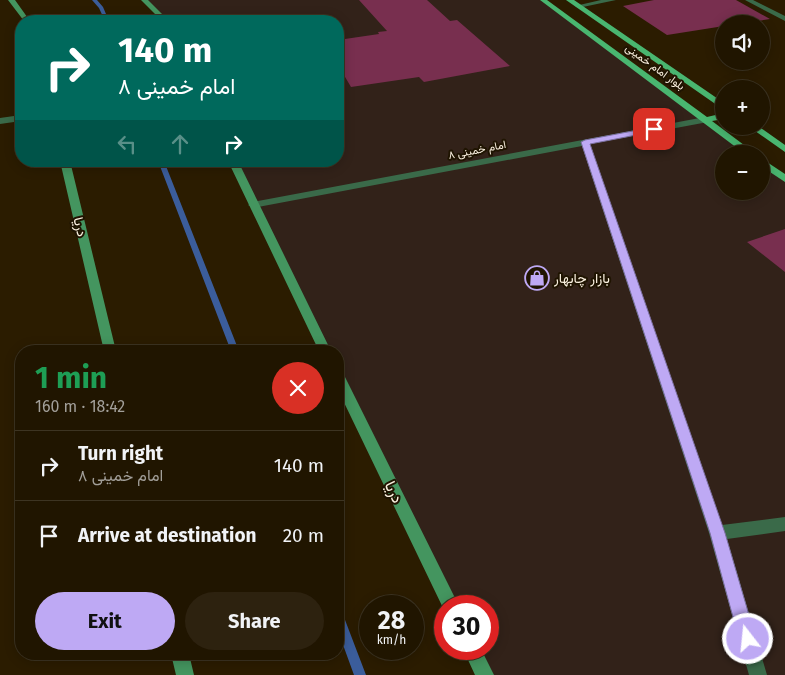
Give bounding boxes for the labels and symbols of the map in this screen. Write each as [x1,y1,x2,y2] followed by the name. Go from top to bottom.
[622,41,687,94] street label: بلوار امام خمینی
[633,108,675,150] pin
[447,138,507,163] street label: امام خمینی ۸
[69,215,91,239] street label: دریا
[524,265,550,291] shop icon: بازار چابهار
[553,270,610,288] place label: بازار چابهار
[380,478,407,507] street label: دریا
[434,595,499,660] speed limit sign: 30
[721,612,773,664] position arrow

